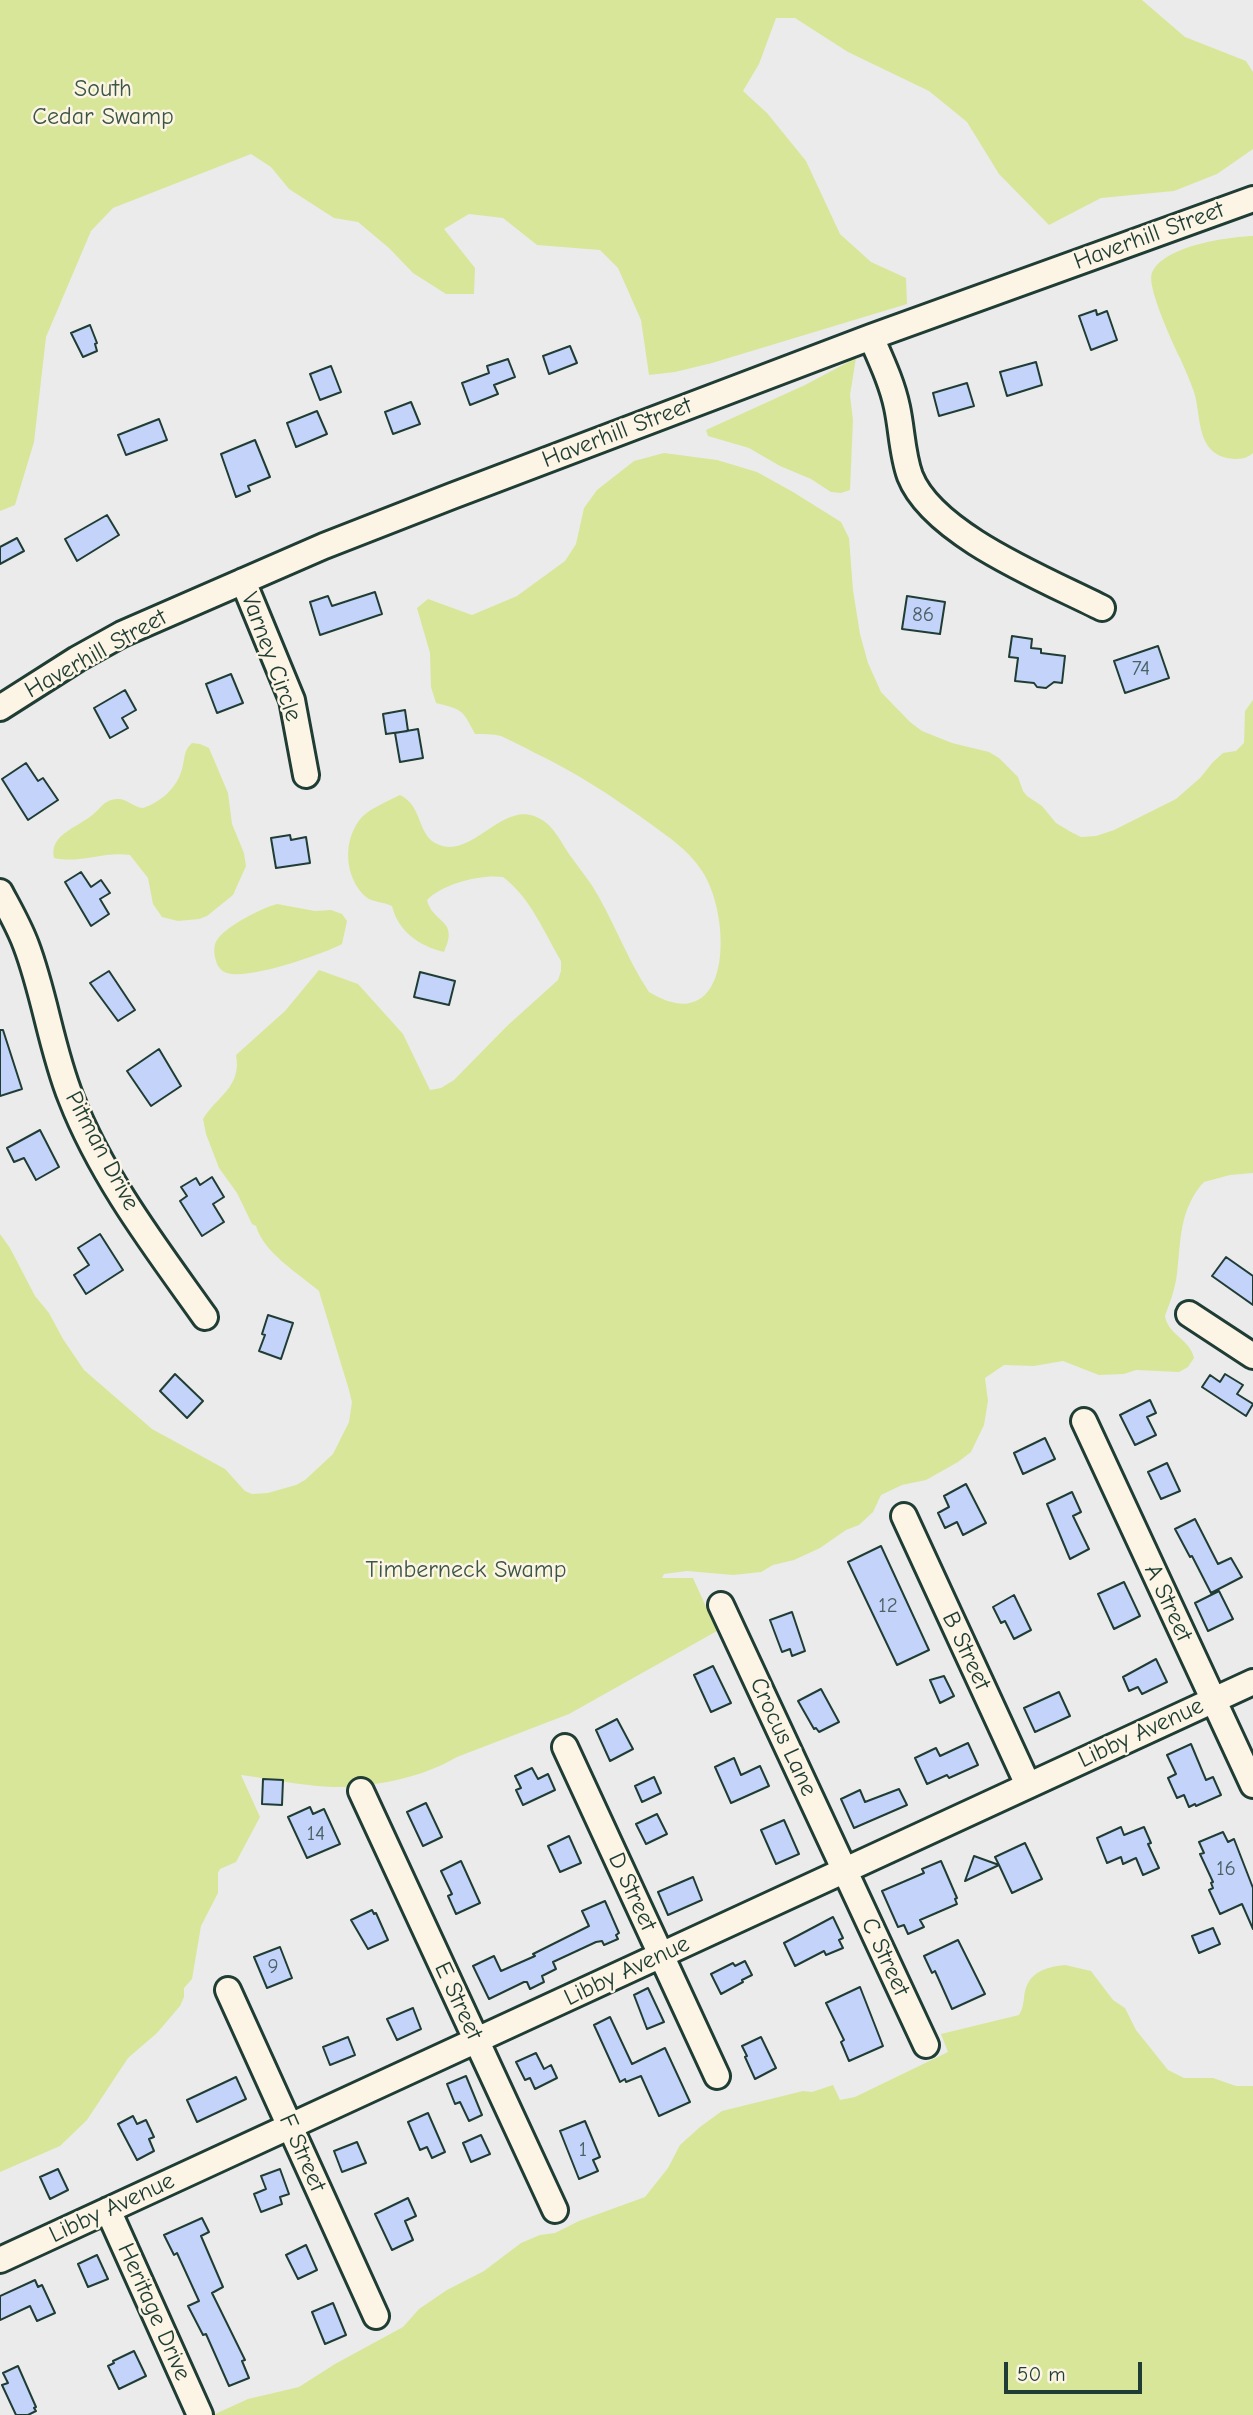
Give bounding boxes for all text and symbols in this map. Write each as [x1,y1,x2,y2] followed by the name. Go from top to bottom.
[32,75,174,131] park label: South Cedar Swamp
[1070,195,1228,277] street label: Haverhill Street
[538,391,696,475] street label: Haverhill Street
[234,589,308,725] street label: Varney Circle
[912,602,934,628] house number: 86
[20,603,172,705] street label: Haverhill Street
[1132,656,1150,682] house number: 74
[59,1086,145,1216] street label: Pitman Drive
[366,1556,566,1584] park label: Timberneck Swamp
[1138,1560,1198,1646] street label: A Street
[878,1593,898,1619] house number: 12
[935,1607,997,1695] street label: B Street
[743,1673,823,1801] street label: Crocus Lane
[1074,1691,1208,1775] street label: Libby Avenue
[307,1821,325,1847] house number: 14
[601,1848,663,1936] street label: D Street
[1216,1856,1236,1882] house number: 16
[854,1913,916,2001] street label: C Street
[560,1929,694,2013] street label: Libby Avenue
[267,1954,279,1980] house number: 9
[427,1957,489,2045] street label: E Street
[272,2110,332,2196] street label: F Street
[579,2137,587,2163] house number: 1
[45,2166,179,2250] street label: Libby Avenue
[111,2239,197,2385] street label: Heritage Drive
[1008,2348,1146,2392] scale bar
[1017,2362,1066,2386] text: 50 m

